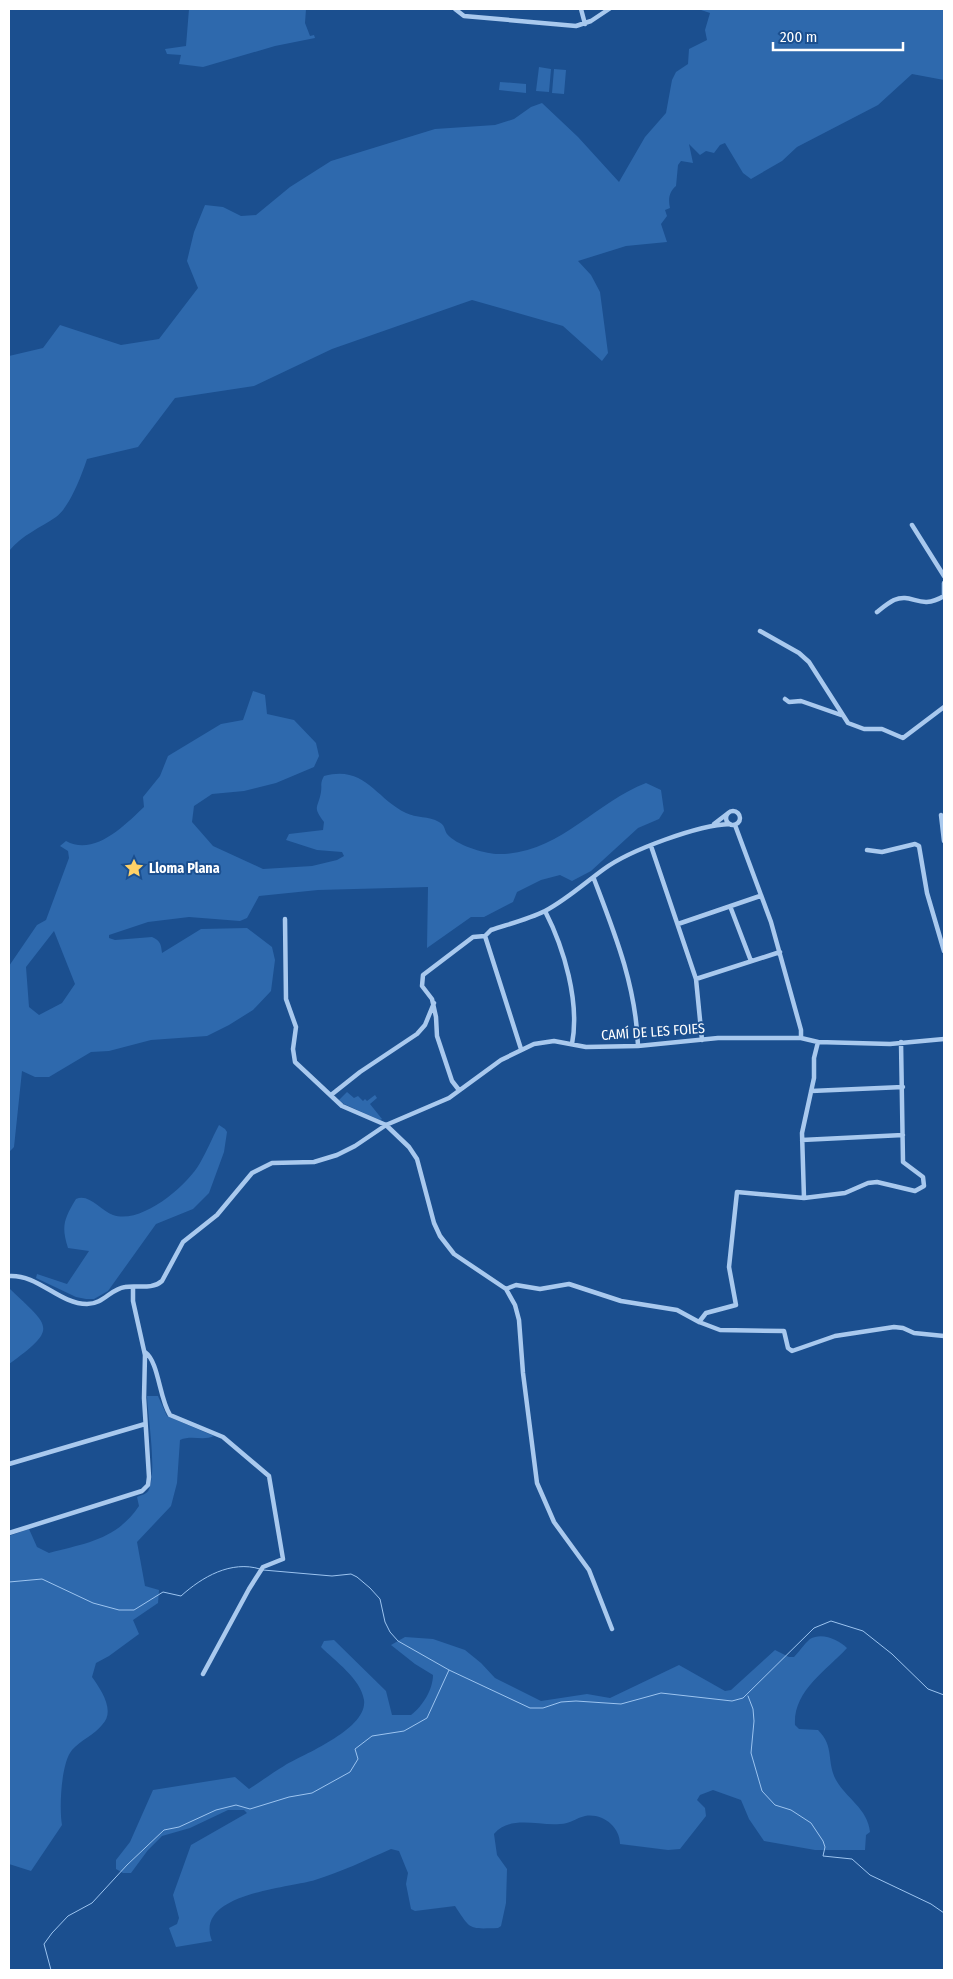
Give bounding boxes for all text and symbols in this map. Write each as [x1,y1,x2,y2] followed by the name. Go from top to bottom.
[773,20,903,52] scale bar
[780,28,817,46] text: 200 m
[123,857,145,879] place icon: Lloma Plana
[149,860,220,877] place label: Lloma Plana
[600,1019,706,1044] street label: CAMÍ DE LES FOIES

